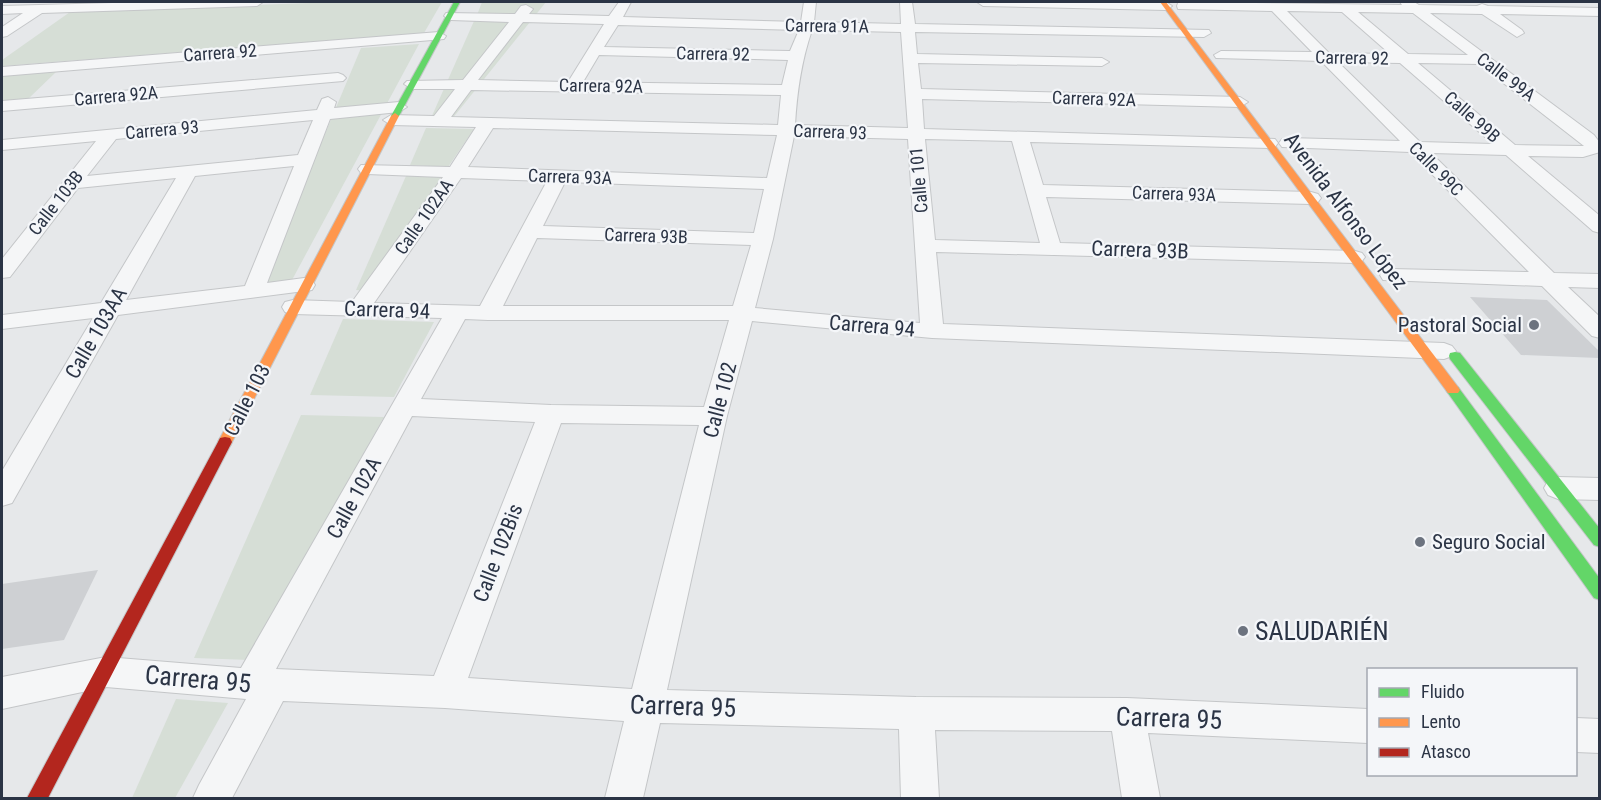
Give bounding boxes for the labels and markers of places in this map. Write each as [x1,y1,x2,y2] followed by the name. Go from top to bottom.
[1398,313,1522,337] place label: Pastoral Social
[1527,318,1541,332] marker: Pastoral Social
[1432,530,1546,554] place label: Seguro Social
[1413,535,1427,549] marker: Seguro Social
[1255,616,1389,646] place label: SALUDARIÉN
[1236,624,1250,638] marker: SALUDARIÉN

